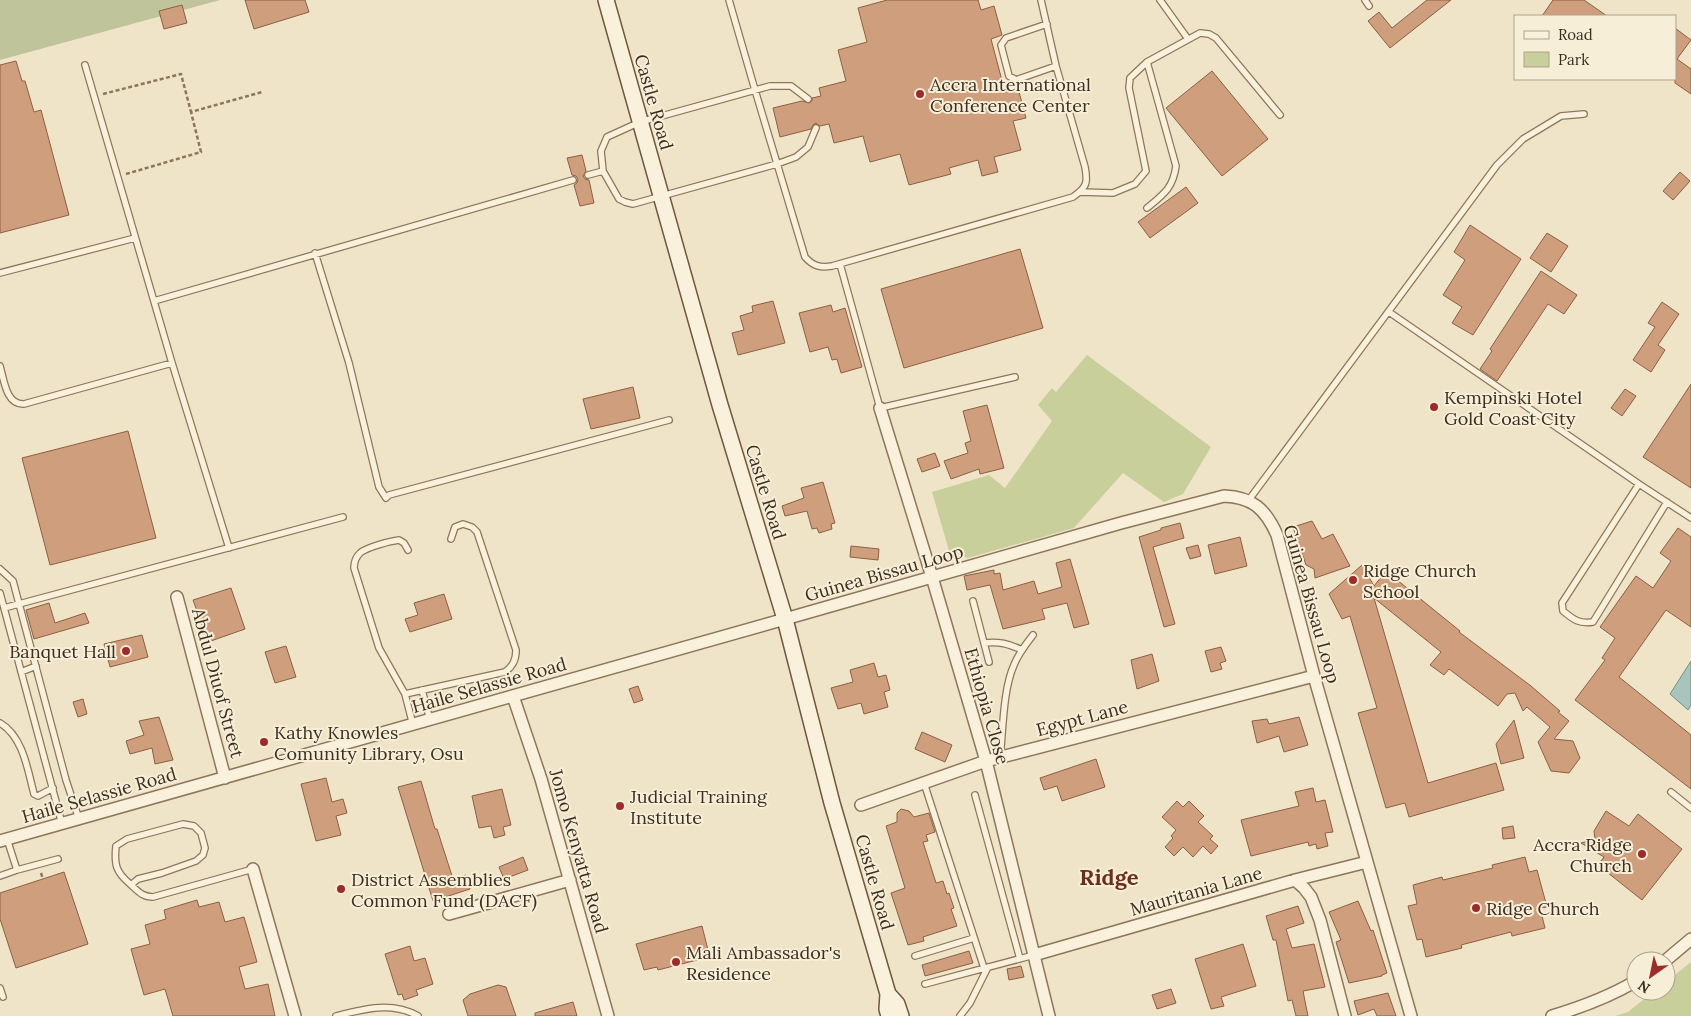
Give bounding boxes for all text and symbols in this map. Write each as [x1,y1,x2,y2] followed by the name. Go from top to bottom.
[1514,15,1676,80] legend
[1558,25,1593,44] text: Road
[1558,50,1589,69] text: Park
[629,52,679,153] street label: Castle Road
[929,73,1091,117] place label: Accra International Conference Center
[914,88,926,100] marker: Accra International Conference Center
[1444,386,1582,430] place label: Kempinski Hotel Gold Coast City
[1428,401,1440,413] marker: Kempinski Hotel Gold Coast City
[741,442,791,543] street label: Castle Road
[1278,522,1346,686] street label: Guinea Bissau Loop
[802,539,966,607] street label: Guinea Bissau Loop
[1363,559,1477,603] place label: Ridge Church School
[1347,574,1359,586] marker: Ridge Church School
[187,604,249,761] street label: Abdul Diuof Street
[9,640,116,663] place label: Banquet Hall
[120,645,132,657] marker: Banquet Hall
[959,645,1015,767] street label: Ethiopia Close
[409,652,569,718] street label: Haile Selassie Road
[1034,695,1131,741] street label: Egypt Lane
[274,721,464,765] place label: Kathy Knowles Comunity Library, Osu
[258,736,270,748] marker: Kathy Knowles Comunity Library, Osu
[19,762,179,828] street label: Haile Selassie Road
[544,765,613,936] street label: Jomo Kenyatta Road
[629,785,768,829] place label: Judicial Training Institute
[614,800,626,812] marker: Judicial Training Institute
[850,832,900,933] street label: Castle Road
[1532,833,1632,877] place label: Accra Ridge Church
[1636,848,1648,860] marker: Accra Ridge Church
[1127,861,1265,921] street label: Mauritania Lane
[1079,863,1139,891] district label: Ridge
[351,868,537,912] place label: District Assemblies Common Fund (DACF)
[335,883,347,895] marker: District Assemblies Common Fund (DACF)
[1486,897,1600,920] place label: Ridge Church
[1470,902,1482,914] marker: Ridge Church
[686,941,841,985] place label: Mali Ambassador's Residence
[1626,951,1676,1001] north arrow
[670,956,682,968] marker: Mali Ambassador's Residence
[1634,976,1653,997] text: N

